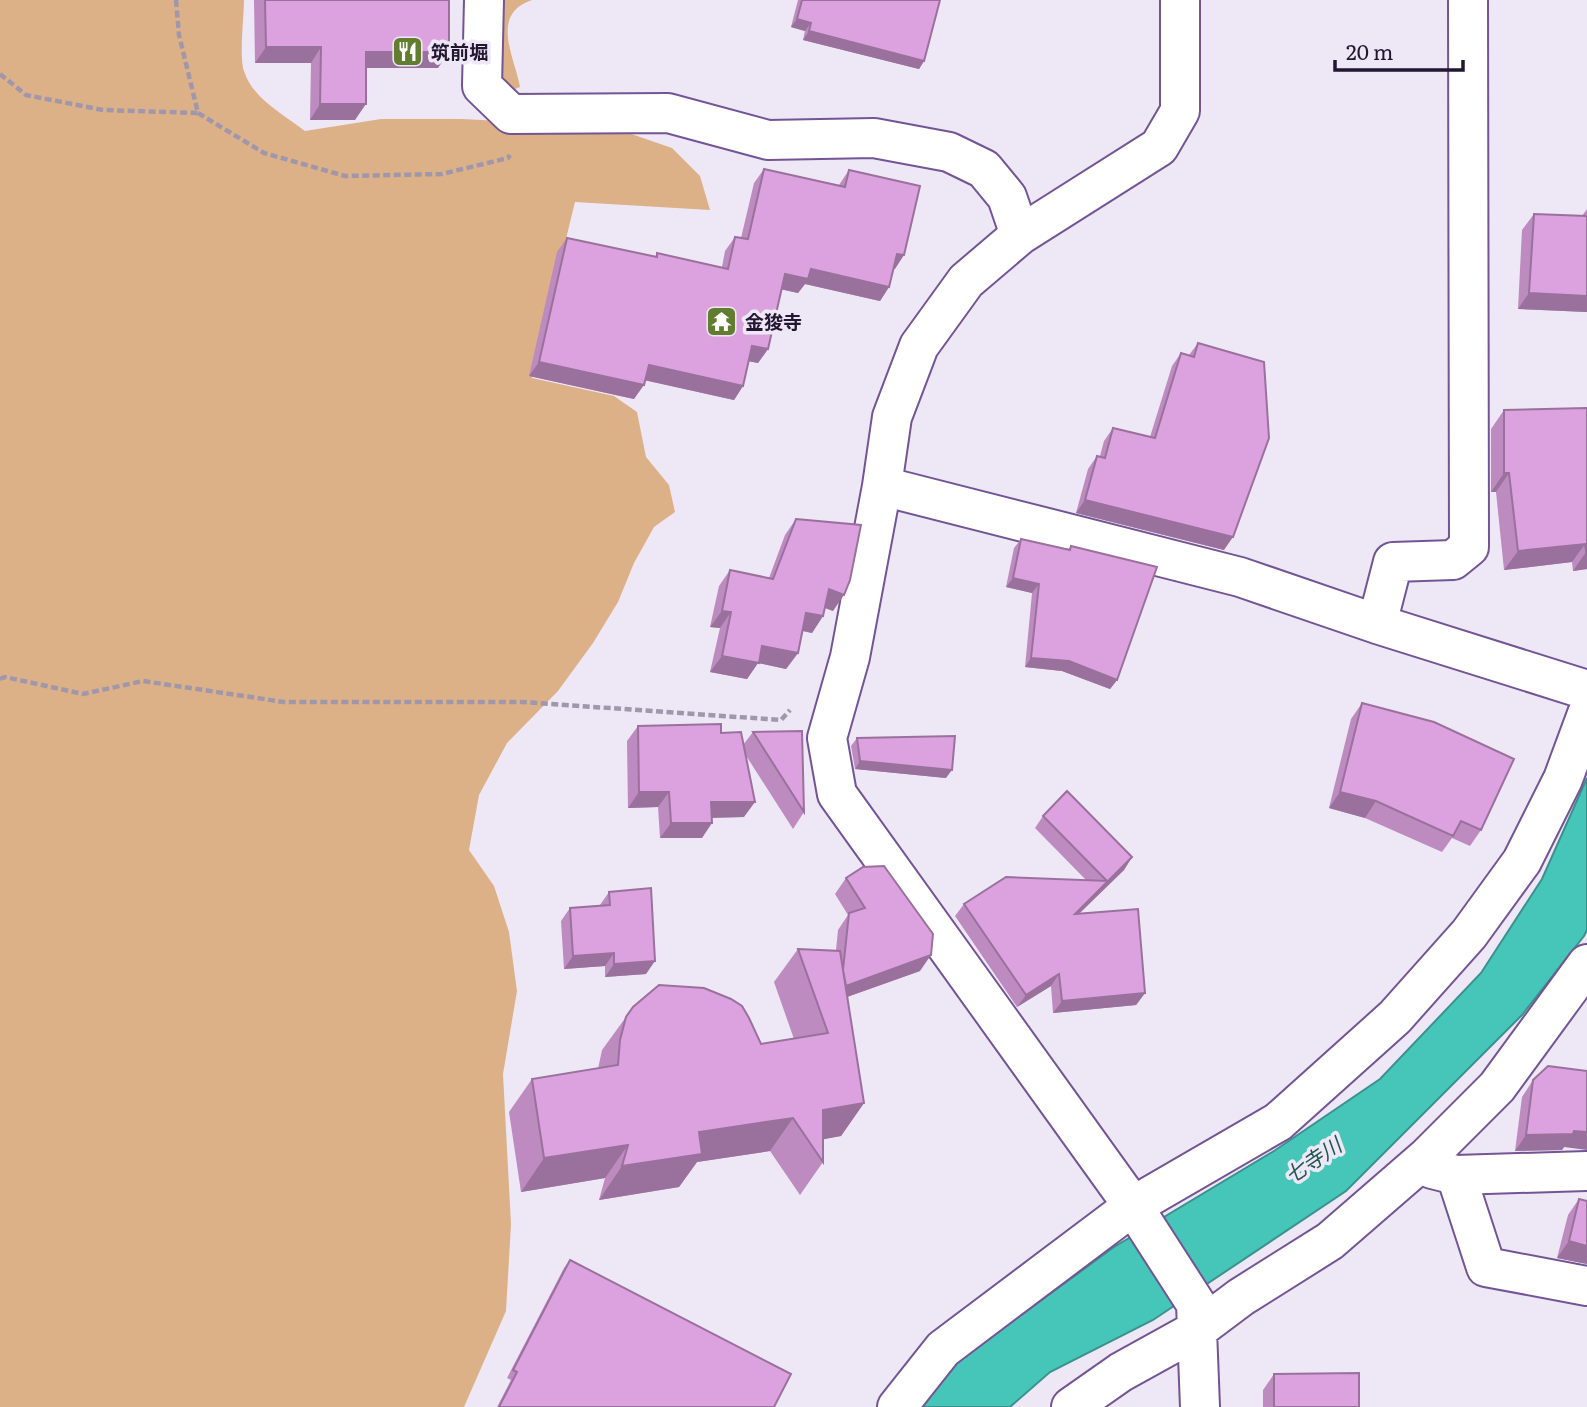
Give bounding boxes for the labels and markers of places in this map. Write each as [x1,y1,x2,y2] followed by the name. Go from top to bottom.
[391,34,425,68] restaurant icon: 筑前堀
[431,37,488,65] place label: 筑前堀
[705,304,739,338] temple icon: 金狻寺
[745,307,802,335] place label: 金狻寺

